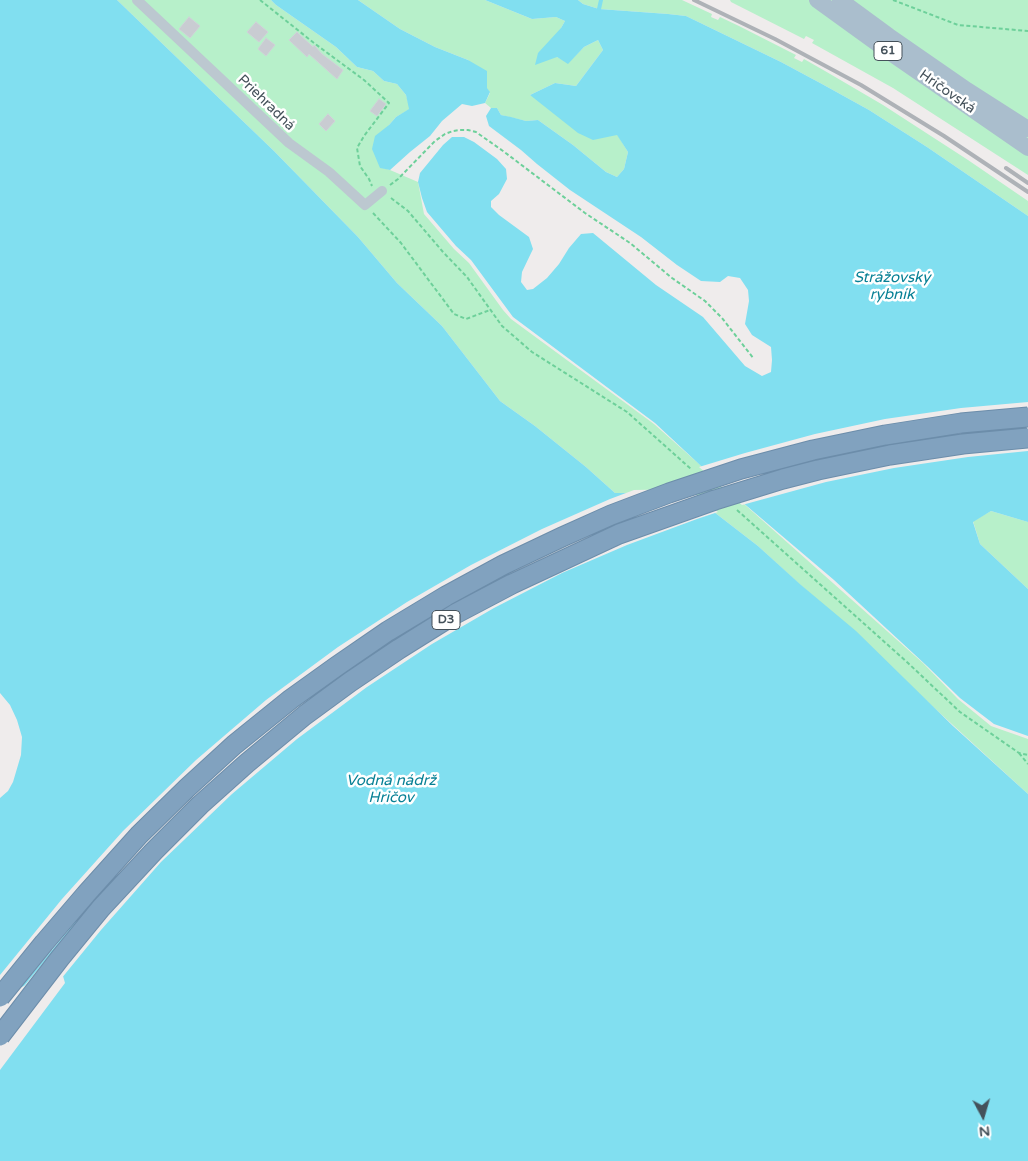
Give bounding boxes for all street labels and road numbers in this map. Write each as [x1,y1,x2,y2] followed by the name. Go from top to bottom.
[874,41,902,60] road number: 61
[916,67,978,117] street label: Hričovská
[234,72,298,134] street label: Priehradná
[432,610,460,630] road number: D3

